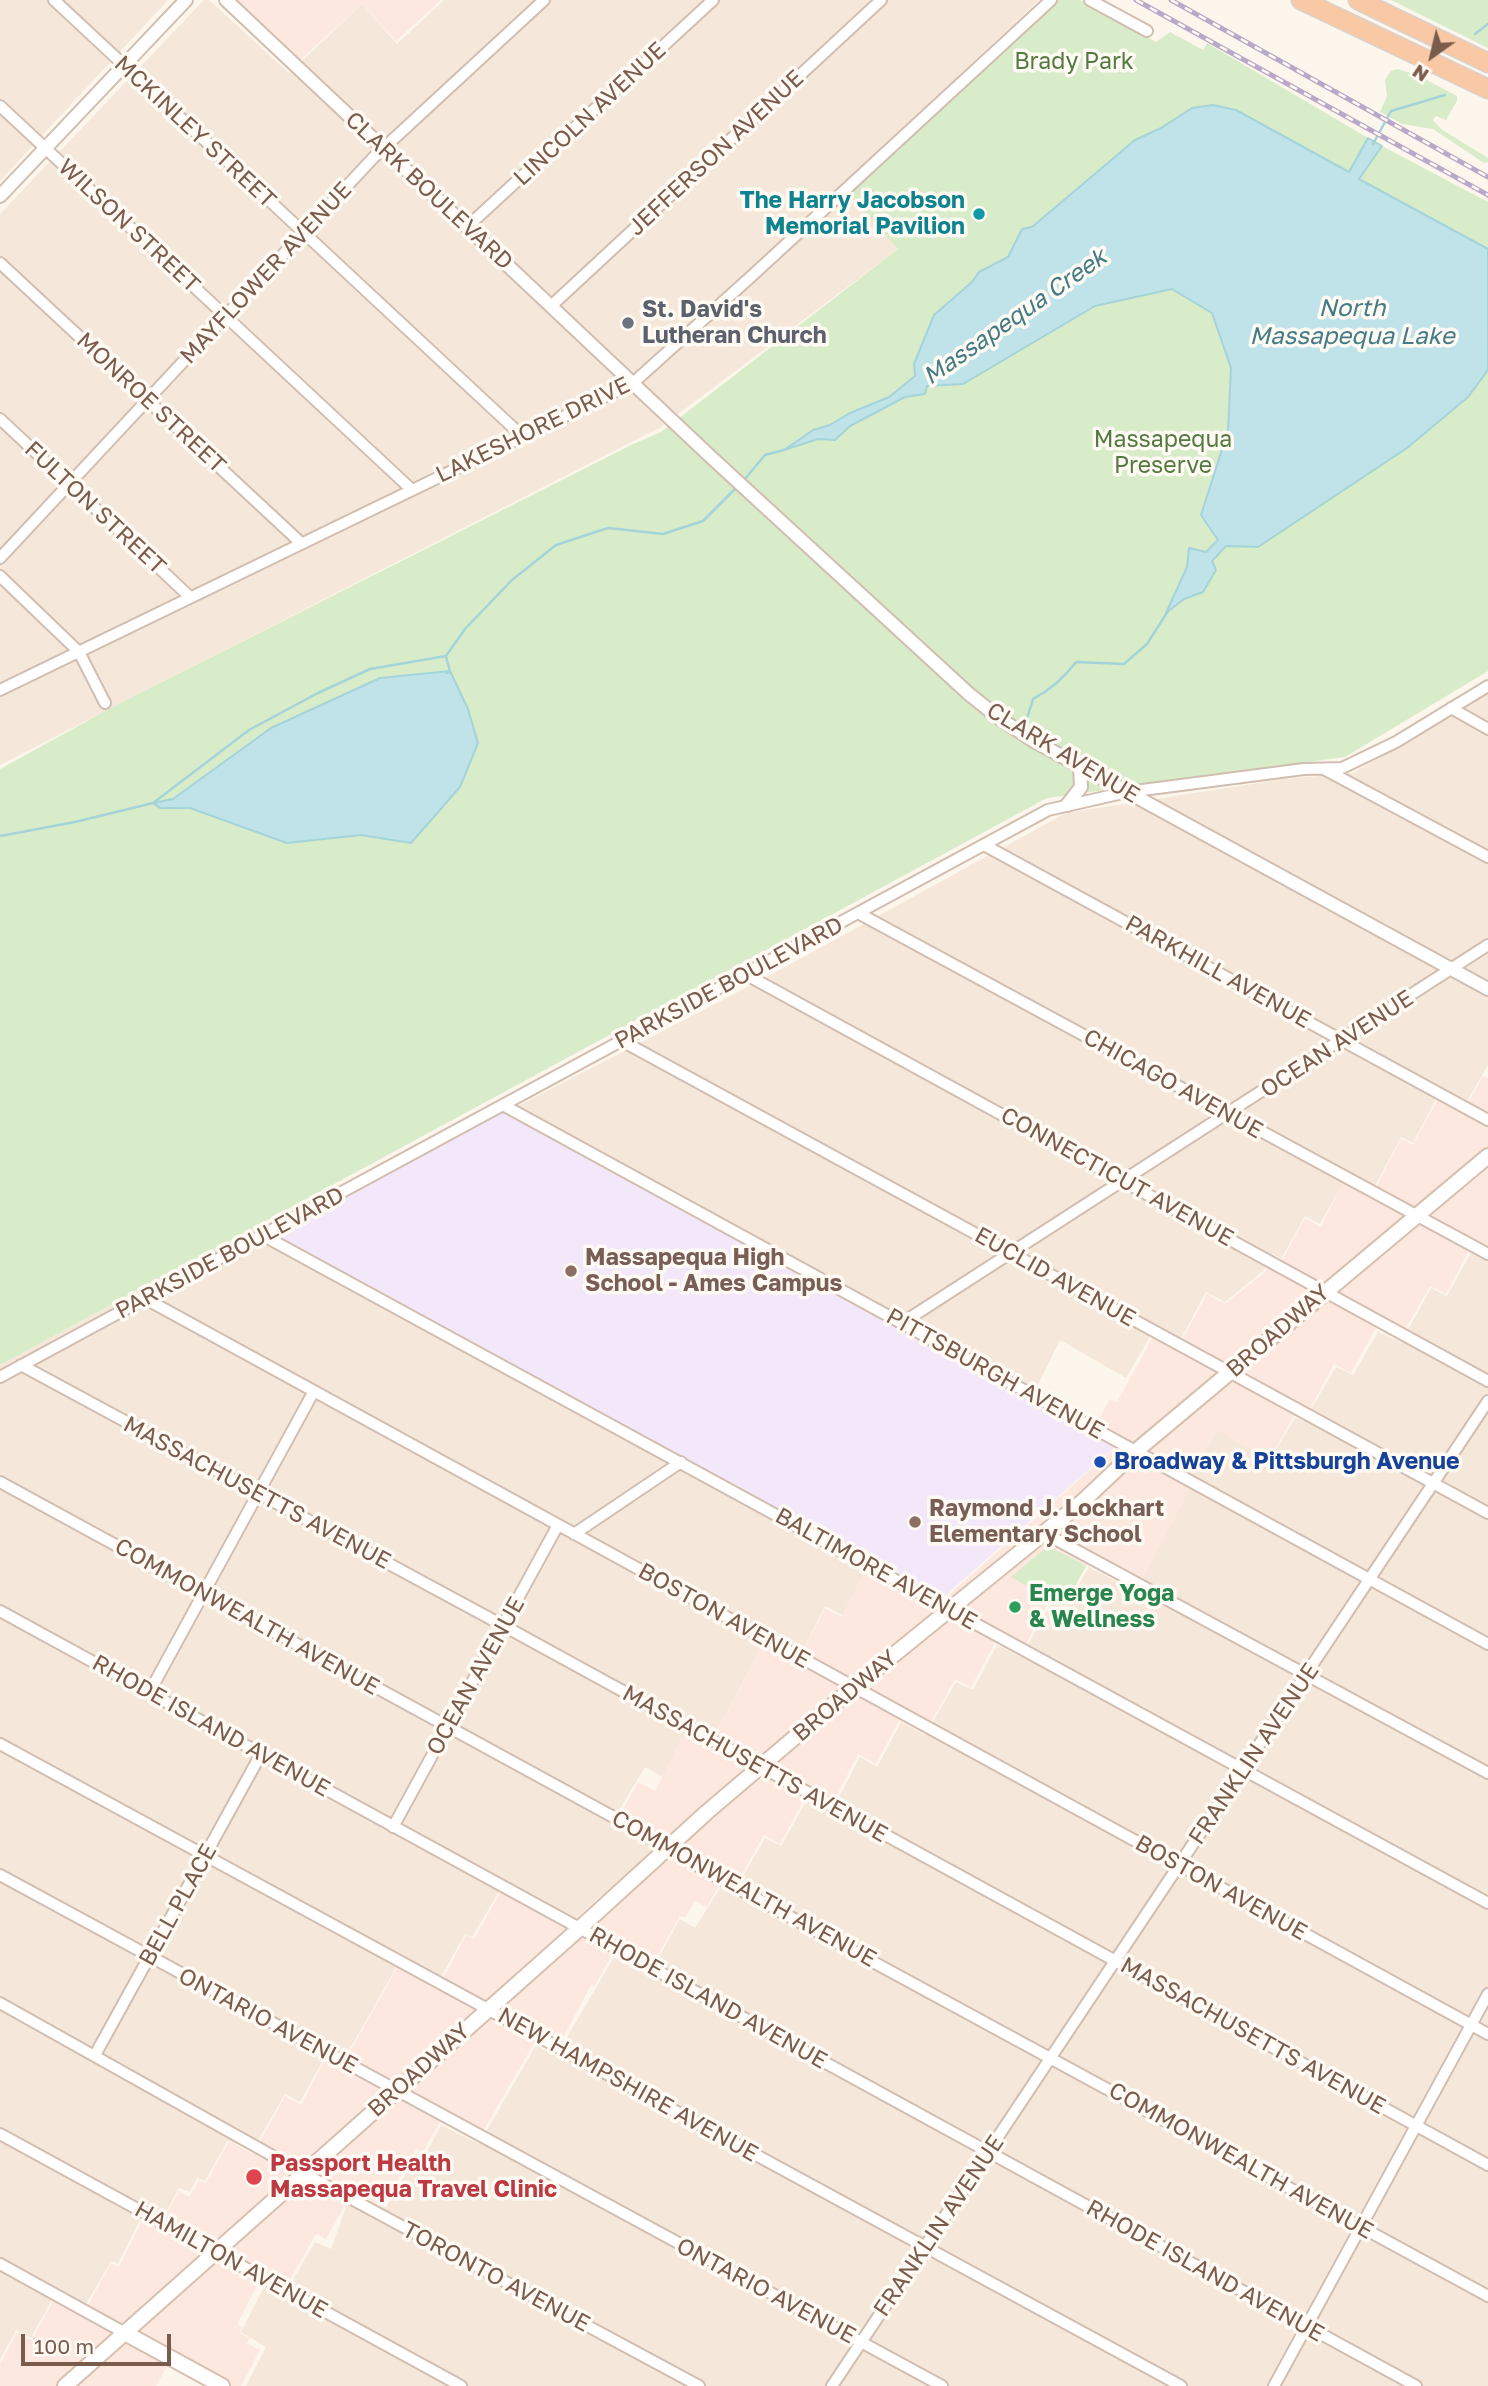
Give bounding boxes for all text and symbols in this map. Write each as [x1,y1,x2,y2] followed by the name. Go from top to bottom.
[1397,21,1467,91] north arrow
[508,36,672,192] street label: LINCOLN AVENUE
[1014,48,1134,76] park label: Brady Park
[109,50,281,214] street label: MCKINLEY STREET
[1408,60,1432,87] text: N
[623,65,809,241] street label: JEFFERSON AVENUE
[339,106,519,276] street label: CLARK BOULEVARD
[52,153,206,299] street label: WILSON STREET
[174,176,358,370] street label: MAYFLOWER AVENUE
[740,187,965,241] place label: The Harry Jacobson Memorial Pavilion
[971,206,987,222] marker: The Harry Jacobson Memorial Pavilion
[918,243,1112,391] water label: Massapequa Creek
[1249,294,1455,350] water label: North Massapequa Lake
[642,296,827,350] place label: St. David's Lutheran Church
[620,315,636,331] marker: St. David's Lutheran Church
[71,327,231,479] street label: MONROE STREET
[432,371,634,489] street label: LAKESHORE DRIVE
[1094,426,1232,480] park label: Massapequa Preserve
[19,436,171,580] street label: FULTON STREET
[982,697,1144,809] street label: CLARK AVENUE
[1120,910,1316,1034] street label: PARKHILL AVENUE
[610,911,848,1055] street label: PARKSIDE BOULEVARD
[1256,984,1418,1104] street label: OCEAN AVENUE
[1079,1023,1267,1145] street label: CHICAGO AVENUE
[996,1101,1238,1253] street label: CONNECTICUT AVENUE
[111,1181,349,1325] street label: PARKSIDE BOULEVARD
[970,1221,1140,1333] street label: EUCLID AVENUE
[585,1244,842,1298] place label: Massapequa High School - Ames Campus
[563,1263,579,1279] marker: Massapequa High School - Ames Campus
[1221,1279,1335,1383] street label: BROADWAY
[881,1303,1109,1445] street label: PITTSBURGH AVENUE
[119,1411,395,1575] street label: MASSACHUSETTS AVENUE
[1114,1448,1459,1476] place label: Broadway & Pittsburgh Avenue
[1092,1454,1108,1470] marker: Broadway & Pittsburgh Avenue
[929,1495,1164,1549] place label: Raymond J. Lockhart Elementary School
[770,1502,982,1636] street label: BALTIMORE AVENUE
[907,1514,923,1530] marker: Raymond J. Lockhart Elementary School
[110,1533,384,1701] street label: COMMONWEALTH AVENUE
[633,1557,815,1675] street label: BOSTON AVENUE
[1029,1580,1174,1634] place label: Emerge Yoga & Wellness
[421,1592,531,1760] street label: OCEAN AVENUE
[1007,1599,1023,1615] marker: Emerge Yoga & Wellness
[787,1644,903,1748] street label: BROADWAY
[87,1649,335,1803] street label: RHODE ISLAND AVENUE
[1183,1658,1325,1850] street label: FRANKLIN AVENUE
[618,1680,892,1848] street label: MASSACHUSETTS AVENUE
[607,1805,881,1973] street label: COMMONWEALTH AVENUE
[1130,1829,1312,1947] street label: BOSTON AVENUE
[133,1839,223,1971] street label: BELL PLACE
[584,1921,832,2075] street label: RHODE ISLAND AVENUE
[1116,1952,1390,2120] street label: MASSACHUSETTS AVENUE
[174,1962,362,2080] street label: ONTARIO AVENUE
[493,2002,763,2168] street label: NEW HAMPSHIRE AVENUE
[362,2017,476,2123] street label: BROADWAY
[1104,2077,1378,2245] street label: COMMONWEALTH AVENUE
[868,2130,1010,2322] street label: FRANKLIN AVENUE
[270,2150,557,2204] place label: Passport Health Massapequa Travel Clinic
[244,2167,264,2187] marker: Passport Health Massapequa Travel Clinic
[1081,2194,1329,2348] street label: RHODE ISLAND AVENUE
[130,2196,332,2324] street label: HAMILTON AVENUE
[397,2216,595,2338] street label: TORONTO AVENUE
[672,2232,860,2350] street label: ONTARIO AVENUE
[24,2320,175,2364] scale bar
[34,2333,94,2359] text: 100 m

